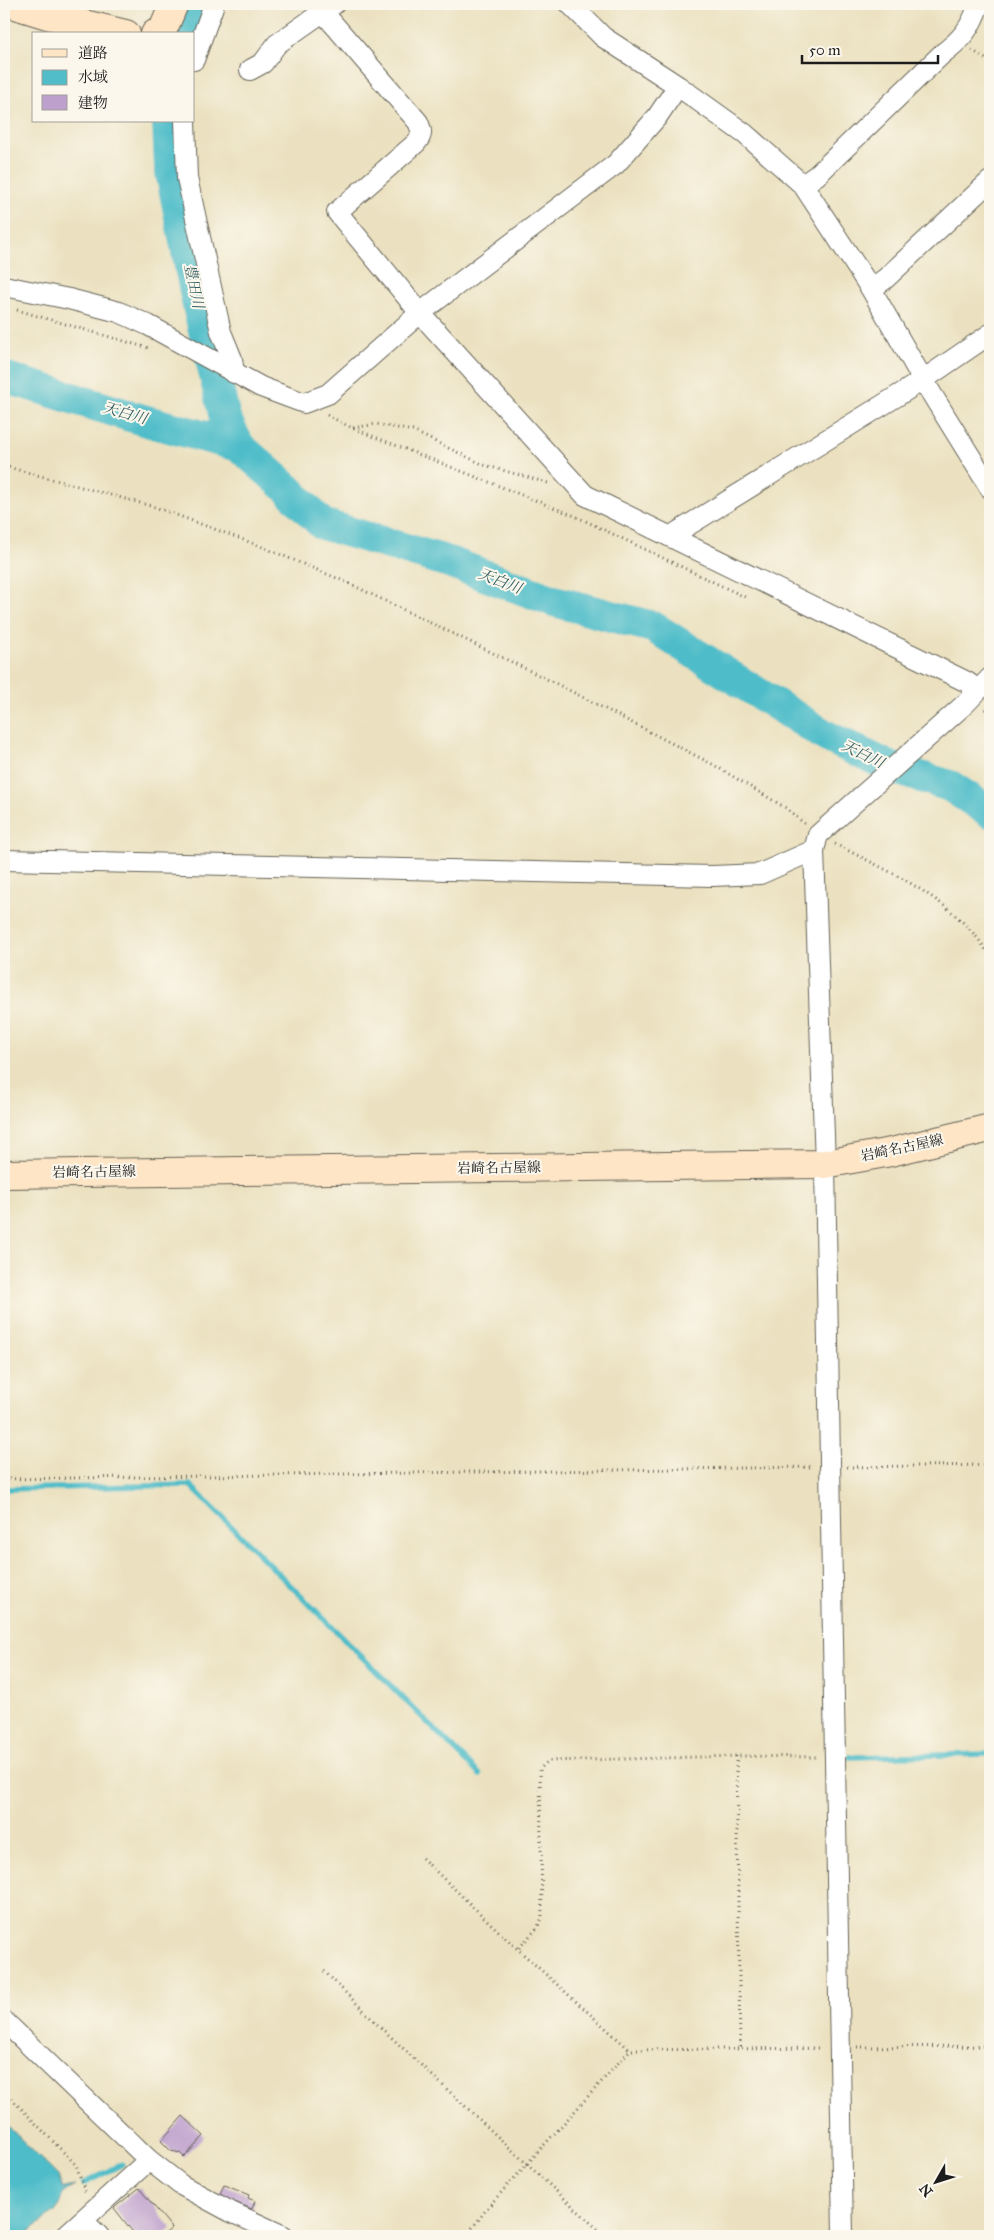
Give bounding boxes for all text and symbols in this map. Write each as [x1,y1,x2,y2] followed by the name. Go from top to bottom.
[32,32,195,122] legend
[802,32,938,64] scale bar
[809,41,841,59] text: 50 m
[78,44,108,62] text: 道路
[78,68,108,86] text: 水域
[78,94,108,112] text: 建物
[181,262,208,312] water label: 豊田川
[101,398,151,428] water label: 天白川
[476,565,526,598] water label: 天白川
[839,736,889,773] water label: 天白川
[859,1131,945,1165] street label: 岩崎名古屋線
[457,1159,541,1177] street label: 岩崎名古屋線
[52,1163,136,1181] street label: 岩崎名古屋線
[912,2158,962,2208] north arrow
[916,2180,937,2200] text: N

